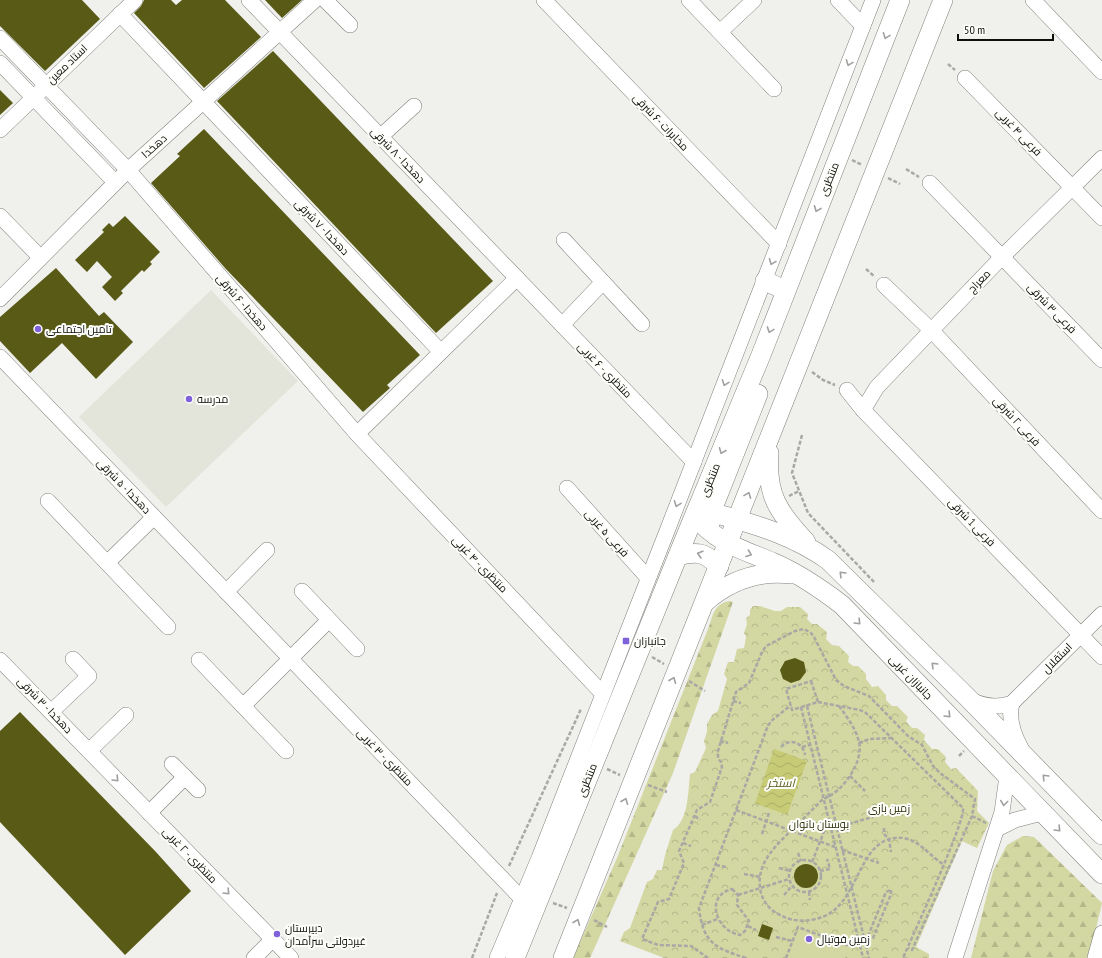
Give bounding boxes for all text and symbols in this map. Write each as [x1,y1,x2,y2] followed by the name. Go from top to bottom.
[958,16,1053,42] scale bar
[964,22,985,37] text: 50 m
[882,33,890,40] one-way arrow
[44,41,90,87] street label: استاد معین
[846,59,854,66] one-way arrow
[630,90,692,154] street label: مخابرات -۶ شرقی
[993,105,1045,159] street label: فرعی ۴ غربی
[368,124,428,186] street label: دهخدا - ۸ شرقی
[138,131,170,161] street label: دهخدا
[816,160,842,198] street label: منتظری
[292,196,352,258] street label: دهخدا - ۷ شرقی
[814,205,822,213] one-way arrow
[769,258,777,266] one-way arrow
[965,267,994,296] street label: معراج
[214,271,270,333] street label: دهخدا - ۶ شرقی
[1024,280,1080,336] street label: فرعی ۳ شرقی
[46,322,112,336] place label: تامین اجتماعی
[33,324,43,334] marker: تامین اجتماعی
[766,327,774,334] one-way arrow
[575,339,635,401] street label: منتظری - ۶ غربی
[721,380,729,387] one-way arrow
[197,392,228,406] place label: مدرسه
[990,393,1044,449] street label: فرعی ۲ شرقی
[184,394,194,404] marker: مدرسه
[718,447,726,454] one-way arrow
[94,455,154,517] street label: دهخدا - ۵ شرقی
[697,461,723,499] street label: منتظری
[744,491,752,498] one-way arrow
[945,495,999,549] street label: فرعی 1 شرقی
[674,501,682,508] one-way arrow
[582,506,632,560] street label: فرعی ۵ غربی
[449,532,511,596] street label: منتظری - ۴ غربی
[746,549,753,557] one-way arrow
[697,550,704,559] one-way arrow
[839,571,847,579] one-way arrow
[853,617,861,625] one-way arrow
[634,634,666,648] place label: جانبازان
[621,636,631,646] marker: جانبازان
[1039,640,1075,676] street label: استقلال
[886,652,936,702] street label: جانبازان غربی
[931,662,939,670] one-way arrow
[15,674,75,736] street label: دهخدا - ۳ شرقی
[669,677,677,684] one-way arrow
[943,710,951,718] one-way arrow
[354,725,416,789] street label: منتظری - ۳ غربی
[574,761,600,799] street label: منتظری
[112,774,119,782] one-way arrow
[1042,774,1050,782] one-way arrow
[765,775,797,790] water label: استخر
[621,797,629,804] one-way arrow
[1000,800,1009,806] one-way arrow
[868,801,910,815] park label: زمین بازی
[789,817,849,831] park label: بوستان بانوان
[160,824,220,886] street label: منتظری - ۲ غربی
[1053,824,1061,832] one-way arrow
[222,887,230,895] one-way arrow
[573,918,581,925] one-way arrow
[285,921,366,948] place label: دبیرستان غیردولتی سرآمدان
[272,929,282,939] marker: دبیرستان غیردولتی سرآمدان
[817,932,870,946] place label: زمین فوتبال
[804,934,814,944] marker: زمین فوتبال

